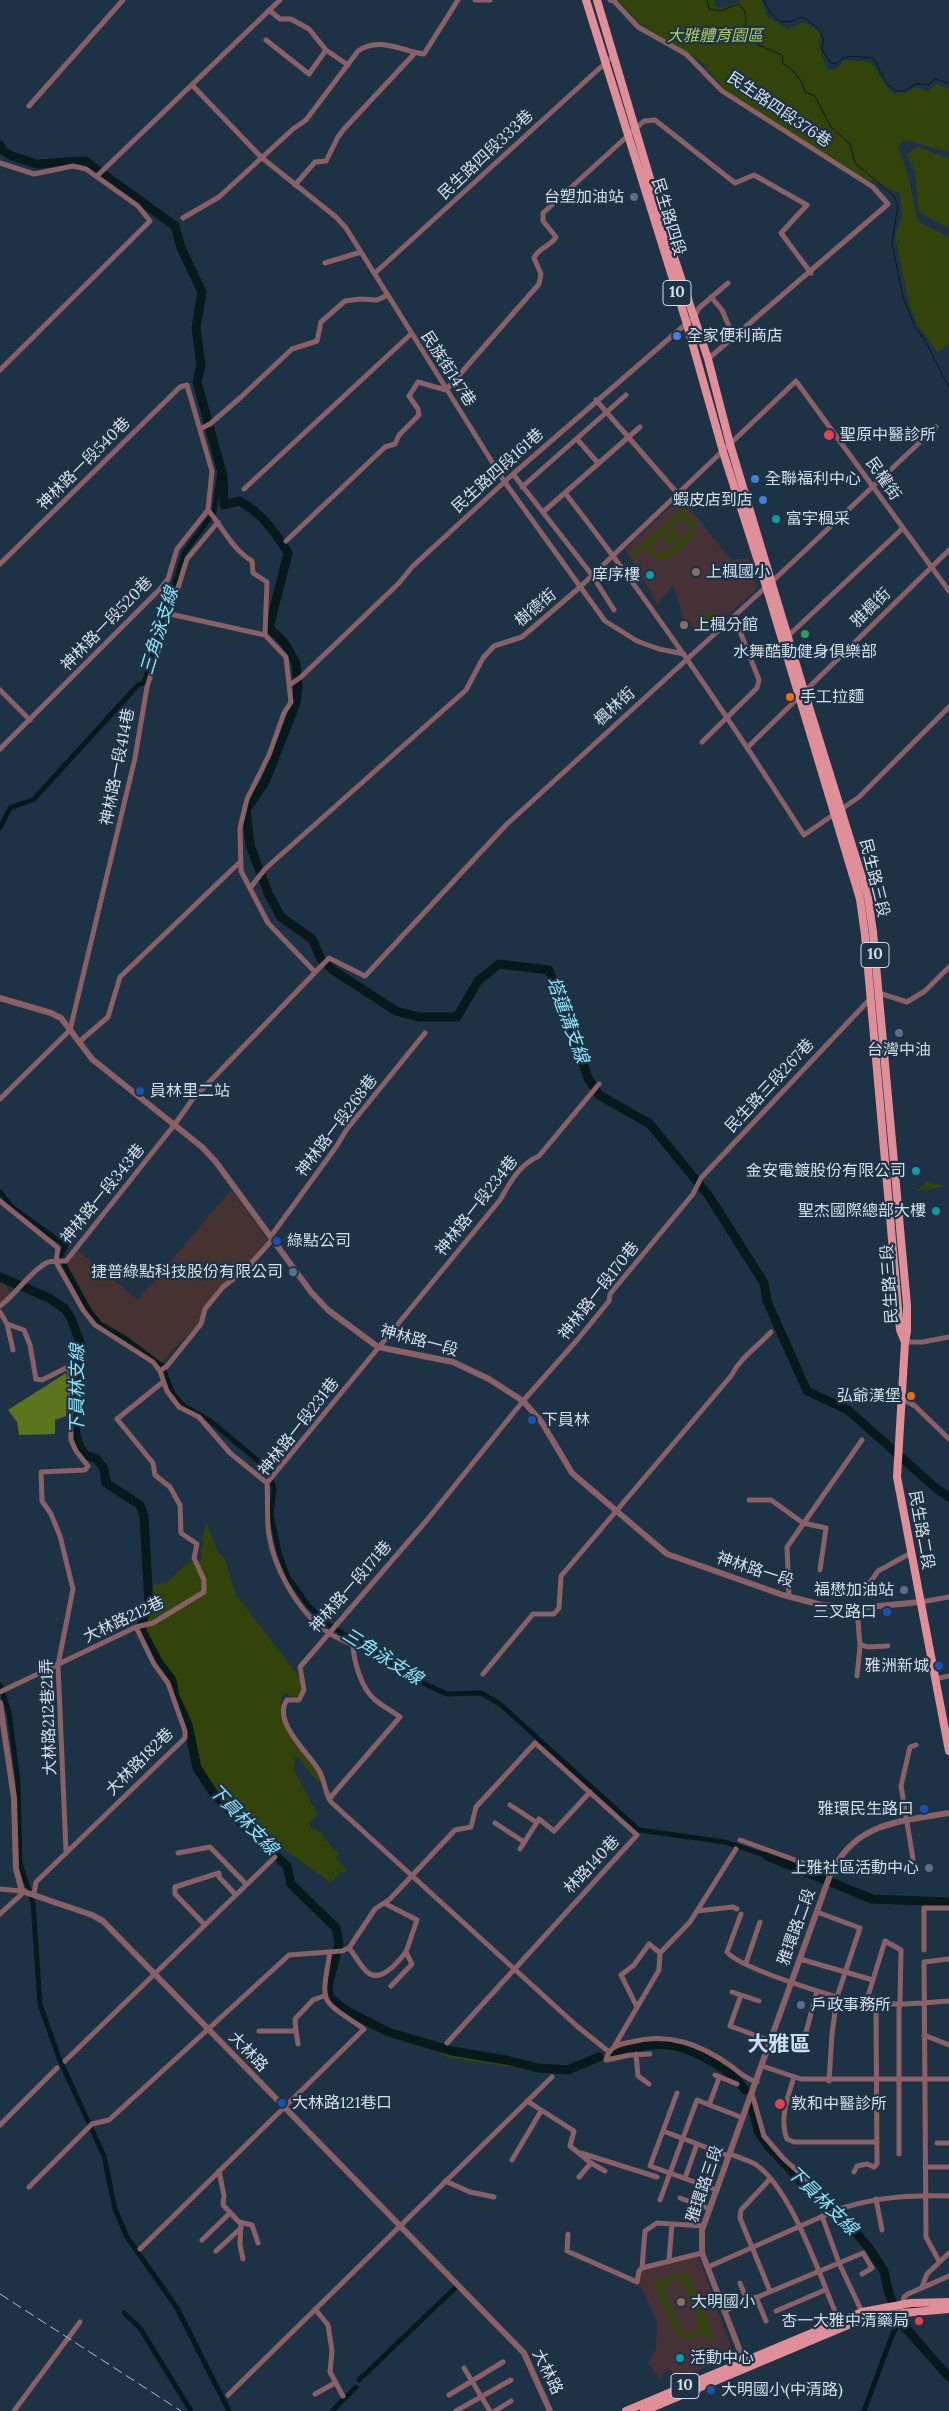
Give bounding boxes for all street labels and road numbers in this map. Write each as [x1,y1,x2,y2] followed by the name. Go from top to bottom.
[723,68,835,152] street label: 民生路四段376巷
[435,106,537,204] street label: 民生路四段333巷
[647,176,689,258] street label: 民生路四段
[663,280,691,306] road number: 10
[417,328,479,410] street label: 民族街147巷
[34,414,134,514] street label: 神林路一段540巷
[448,425,548,517] street label: 民生路四段161巷
[861,454,905,504] street label: 民權街
[57,573,157,675] street label: 神林路一段520巷
[847,584,895,632] street label: 雅楓街
[511,585,561,631] street label: 樹德街
[591,684,639,730] street label: 楓林街
[97,707,139,827] street label: 神林路一段414巷
[855,837,893,919] street label: 民生路三段
[861,942,889,968] road number: 10
[722,1035,818,1137] street label: 民生路三段267巷
[292,1071,382,1181] street label: 神林路一段268巷
[57,1140,149,1248] street label: 神林路一段343巷
[432,1152,522,1260] street label: 神林路一段234巷
[555,1238,643,1344] street label: 神林路一段170巷
[878,1243,902,1325] street label: 民生路三段
[378,1321,460,1361] street label: 神林路一段
[255,1374,343,1480] street label: 神林路一段231巷
[905,1489,937,1571] street label: 民生路二段
[306,1537,396,1637] street label: 神林路一段171巷
[714,1549,796,1591] street label: 神林路一段
[81,1593,167,1647] street label: 大林路212巷
[37,1658,61,1776] street label: 大林路212巷21弄
[102,1724,178,1800] street label: 大林路182巷
[560,1832,624,1898] street label: 林路140巷
[774,1886,820,1968] street label: 雅環路二段
[224,2028,272,2076] street label: 大林路
[683,2143,727,2225] street label: 雅環路三段
[528,2346,566,2398] street label: 大林路
[671,2374,699,2398] road number: 10

